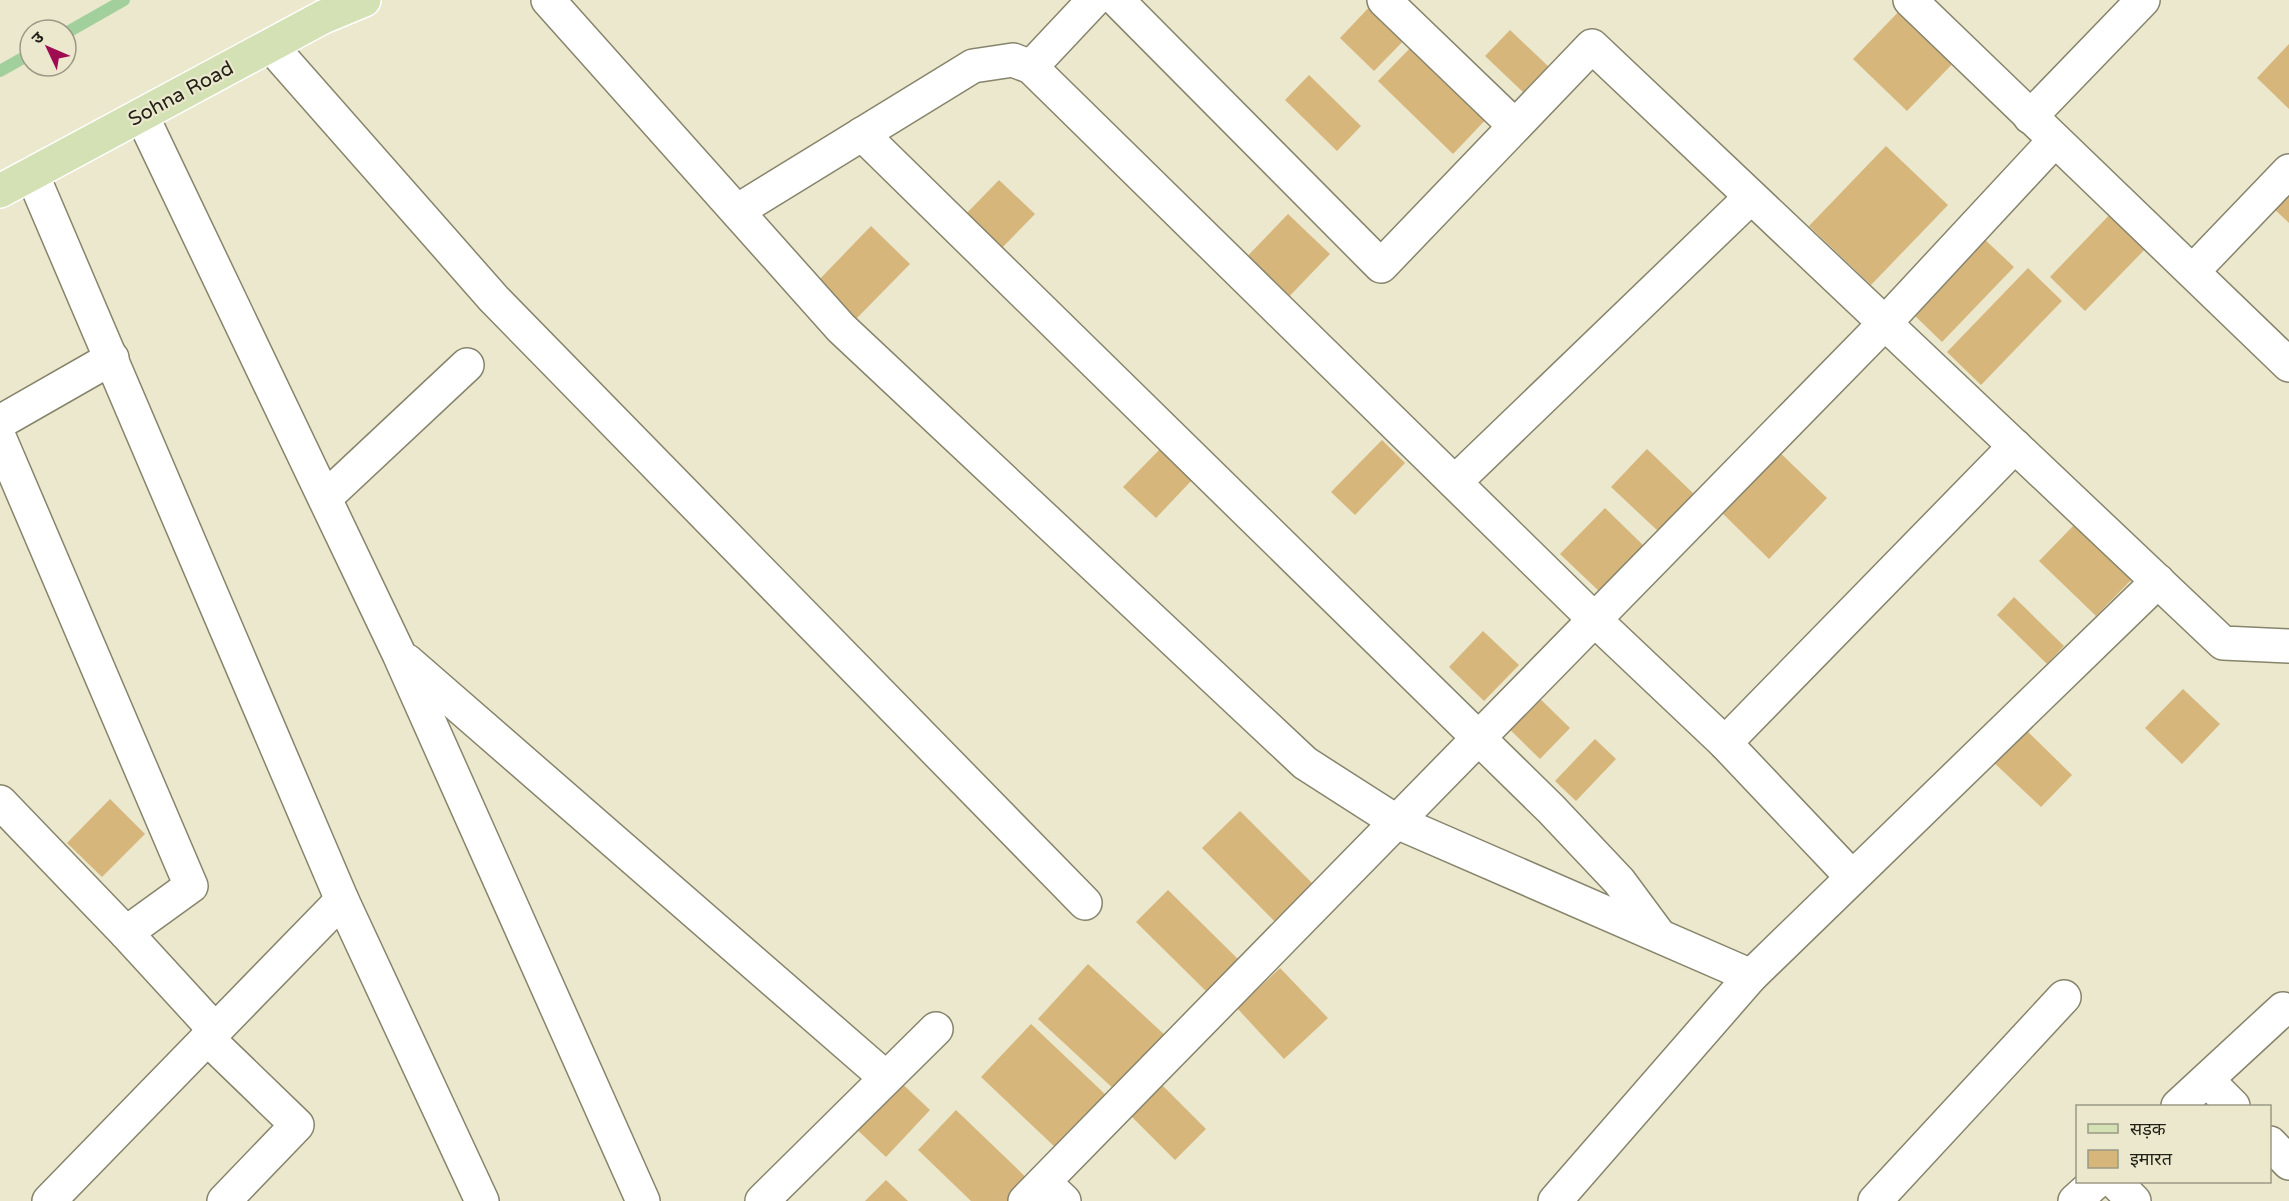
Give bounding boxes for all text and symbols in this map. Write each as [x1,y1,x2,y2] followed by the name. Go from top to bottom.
[18,18,78,78] north arrow
[27,28,49,49] text: उ
[124,56,238,132] street label: Sohna Road
[2076,1105,2271,1183] legend
[2130,1118,2167,1140] text: सड़क
[2130,1148,2173,1170] text: इमारत

